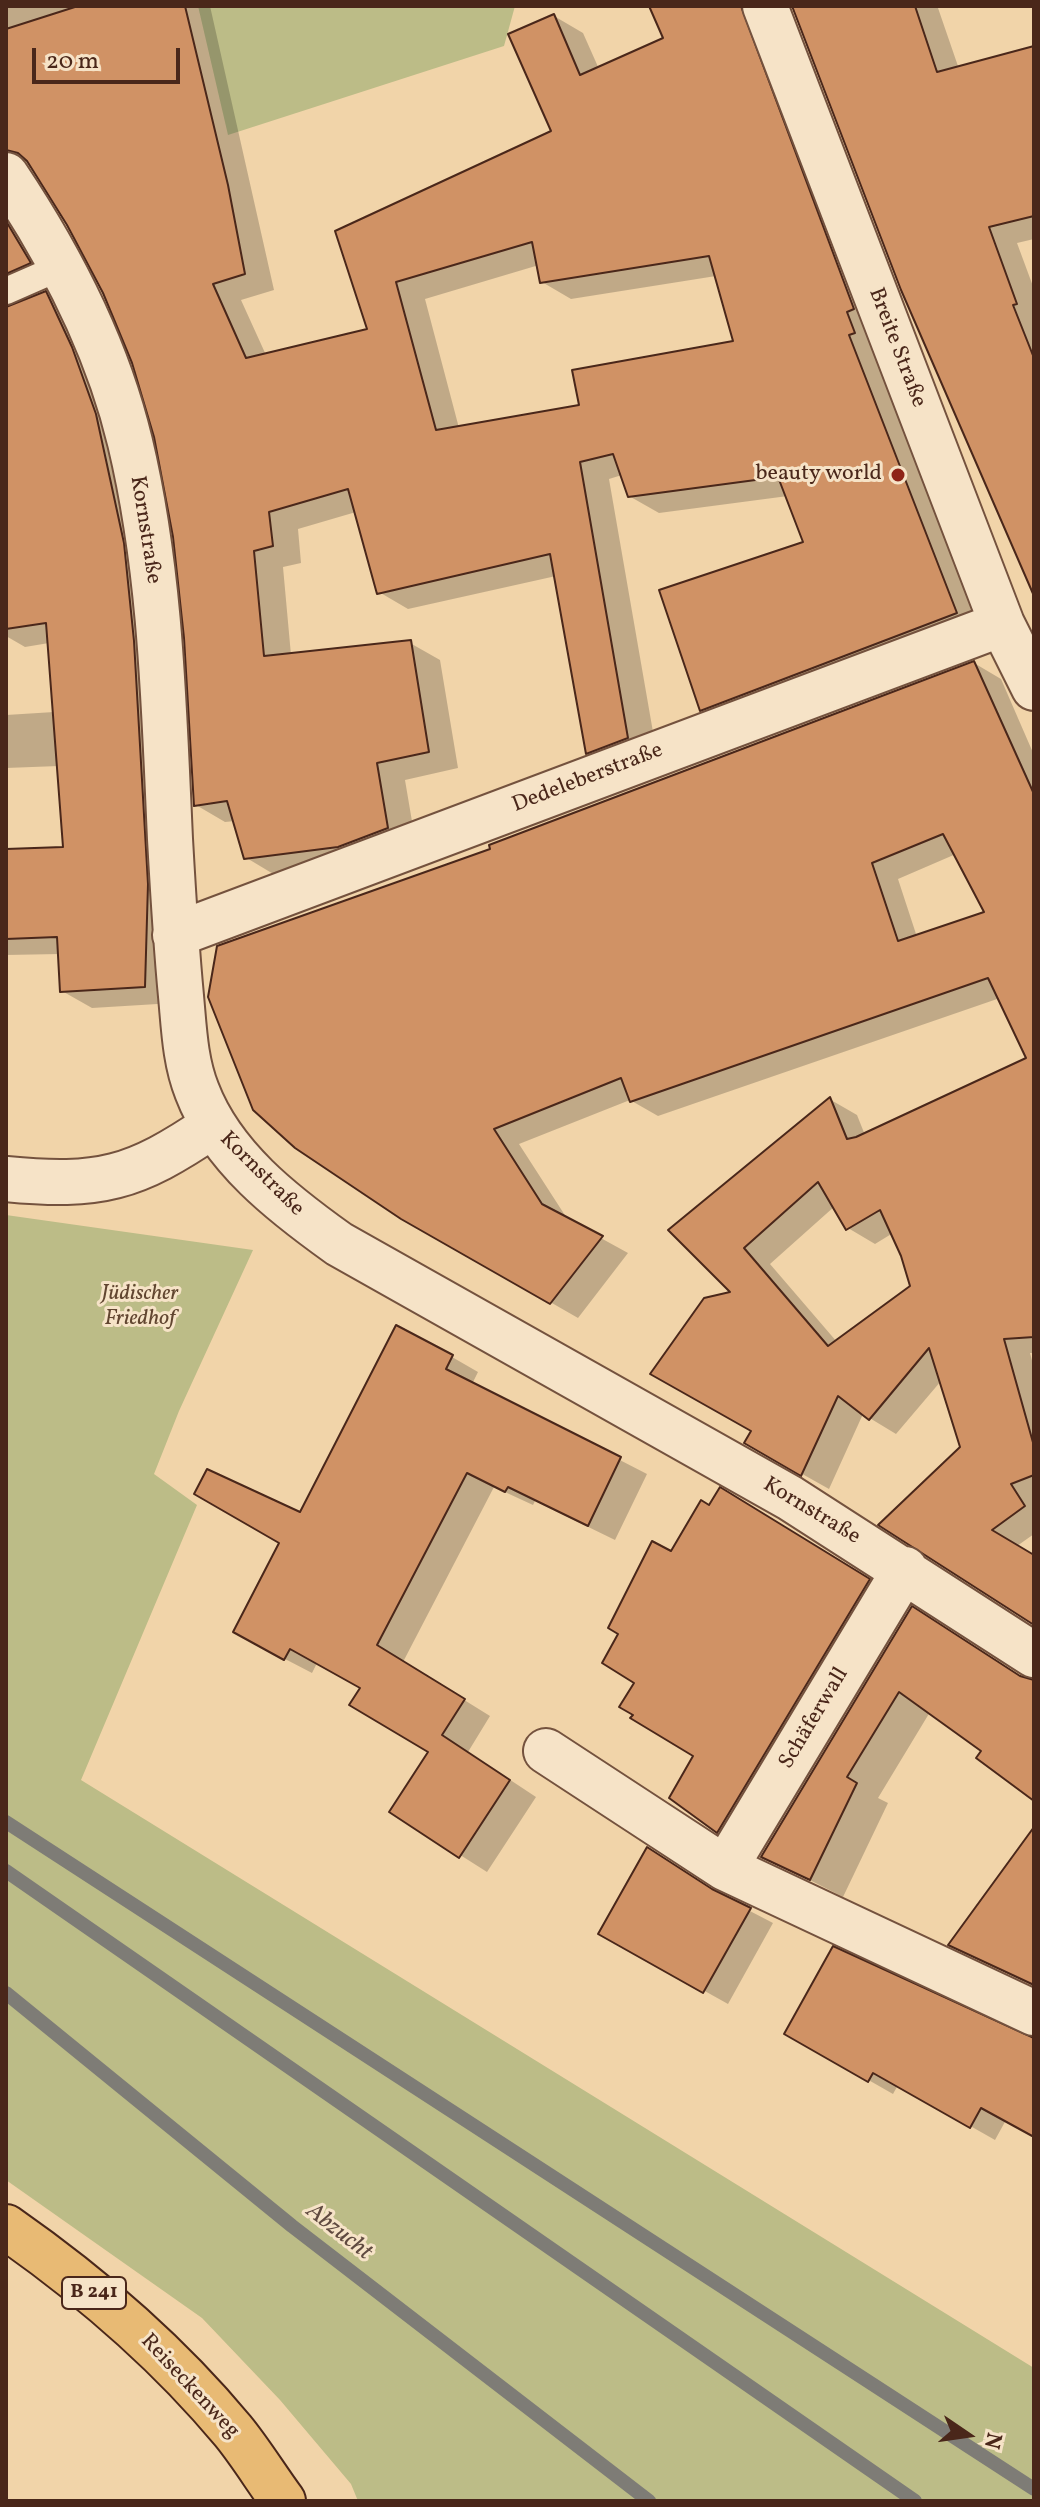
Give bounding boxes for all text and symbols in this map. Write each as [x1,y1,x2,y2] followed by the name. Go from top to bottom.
[36,32,184,82] scale bar
[46,45,99,79] text: 20 m
[861,284,931,412] street label: Breite Straße
[755,462,882,488] place label: beauty world
[889,466,907,484] marker: beauty world
[122,474,166,586] street label: Kornstraße
[509,738,667,820] street label: Dedeleberstraße
[213,1127,309,1223] street label: Kornstraße
[102,1282,178,1334] park label: Jüdischer Friedhof
[757,1473,865,1551] street label: Kornstraße
[774,1663,856,1775] street label: Schäferwall
[299,2198,377,2268] water label: Abzucht
[62,2277,126,2309] road number: B 241
[134,2329,244,2445] street label: Reiseckenweg
[928,2395,1008,2475] north arrow
[975,2429,1009,2452] text: N

